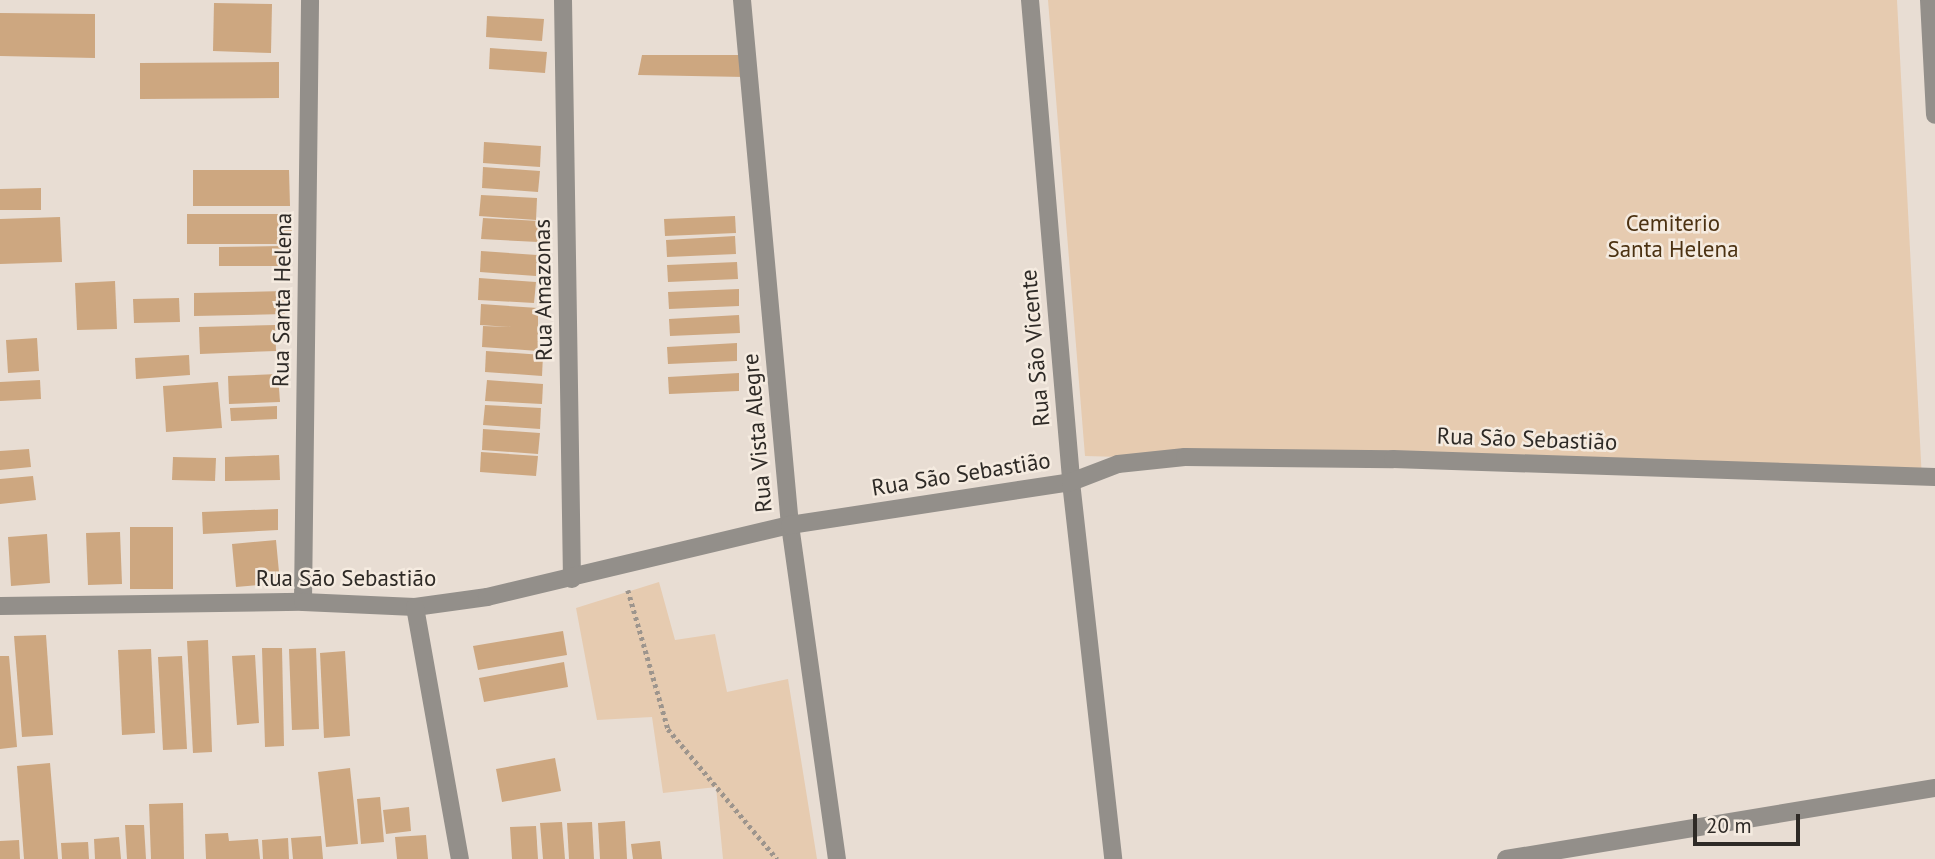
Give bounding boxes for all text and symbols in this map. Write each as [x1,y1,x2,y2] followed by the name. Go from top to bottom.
[1607,209,1739,263] park label: Cemiterio Santa Helena
[267,213,297,387] street label: Rua Santa Helena
[528,218,558,362] street label: Rua Amazonas
[1014,268,1056,428] street label: Rua São Vicente
[736,352,778,514] street label: Rua Vista Alegre
[1436,422,1618,456] street label: Rua São Sebastião
[870,446,1052,502] street label: Rua São Sebastião
[256,564,436,592] street label: Rua São Sebastião
[1697,800,1804,844] scale bar
[1706,812,1752,839] text: 20 m

